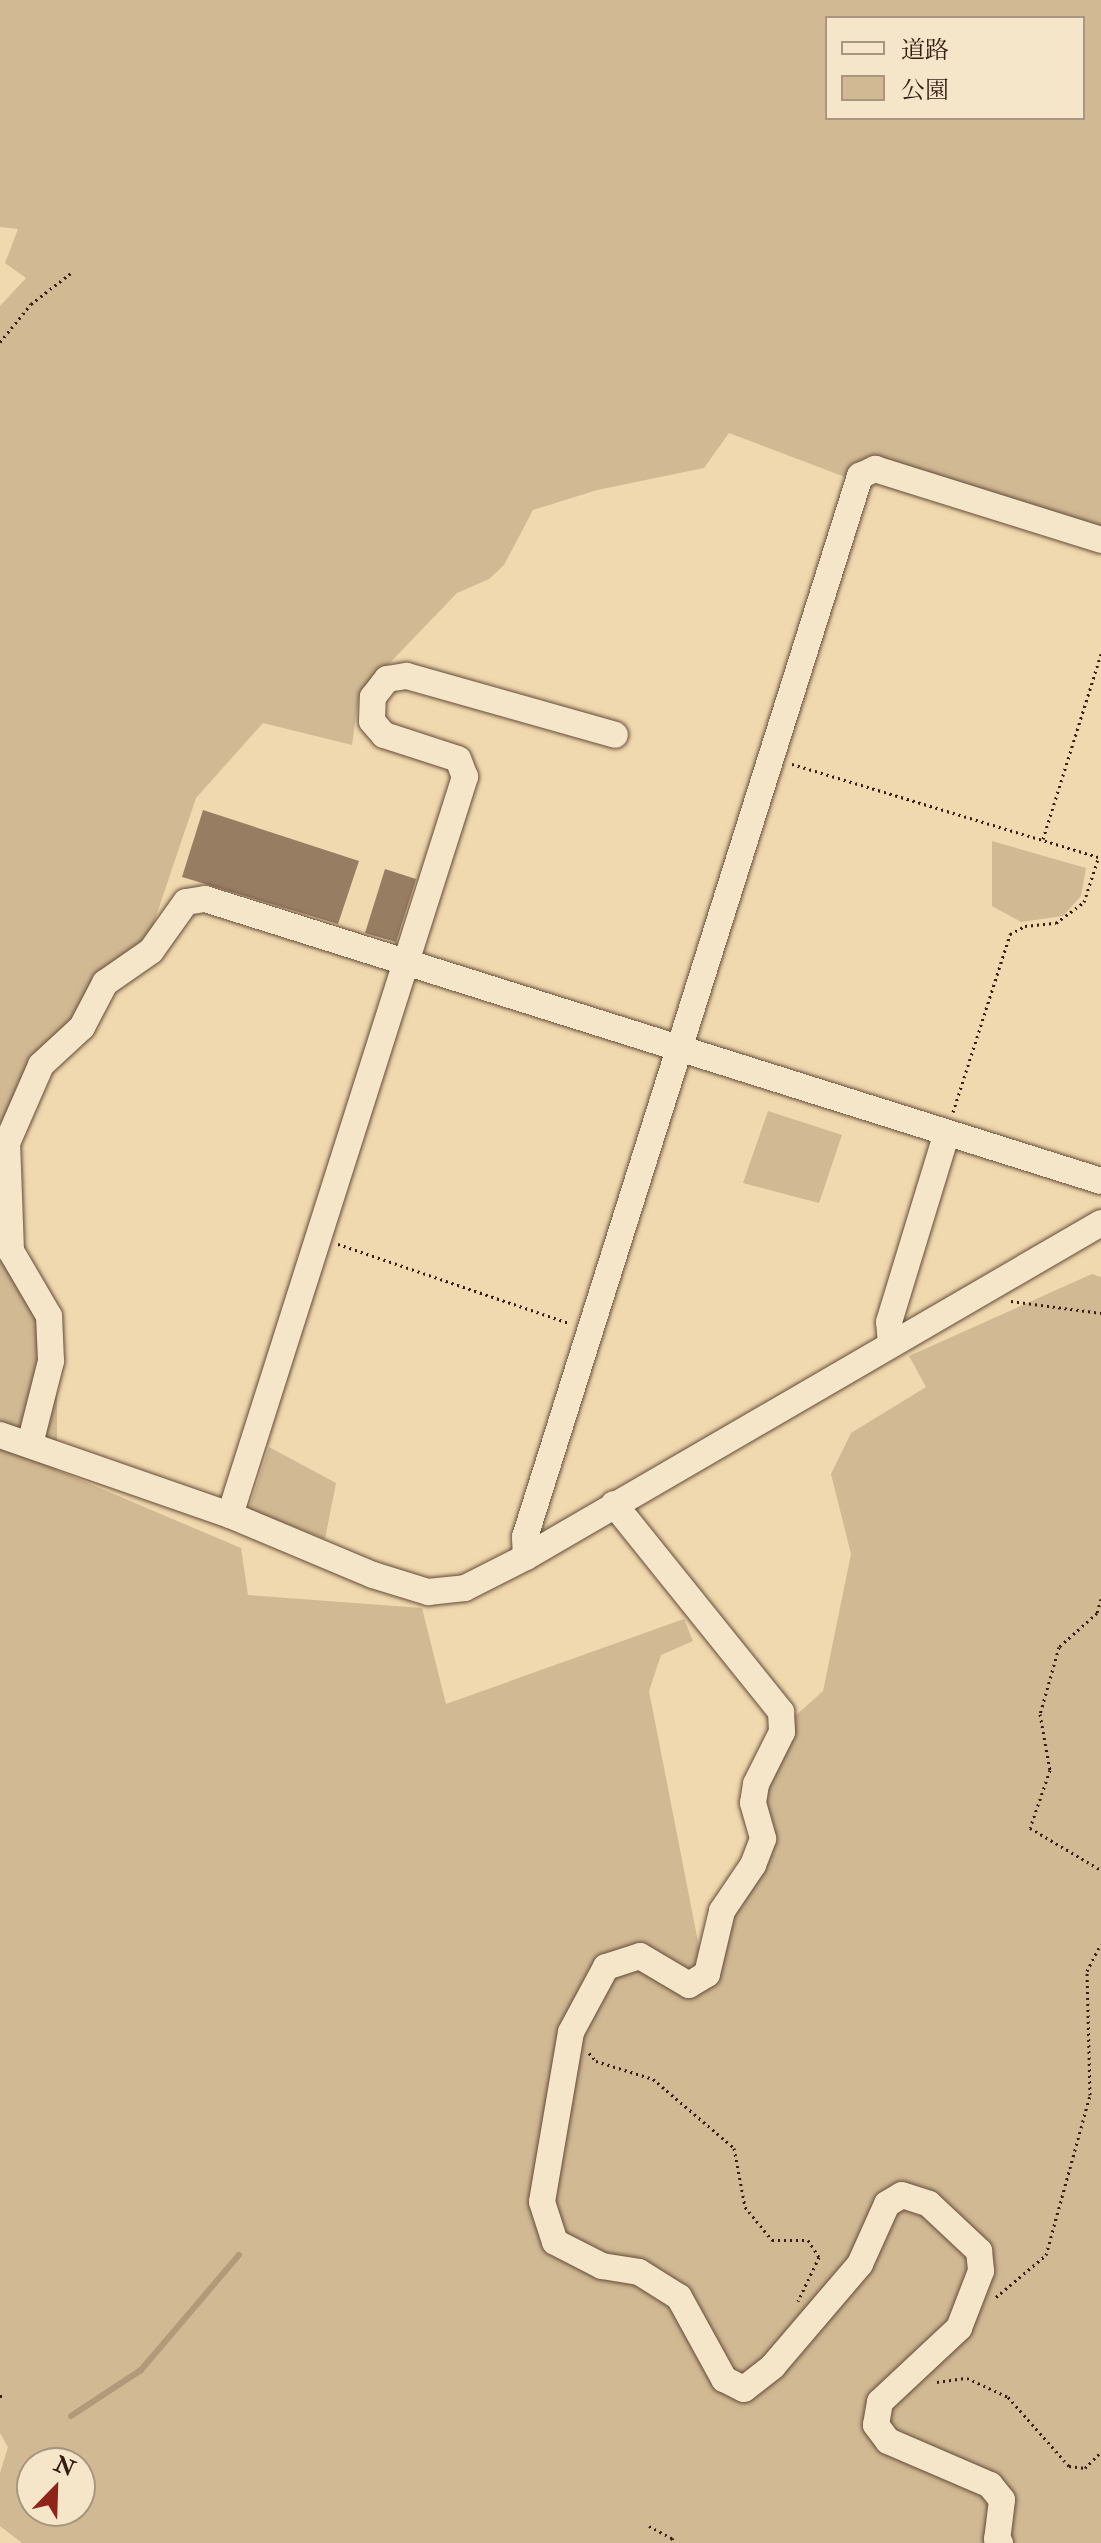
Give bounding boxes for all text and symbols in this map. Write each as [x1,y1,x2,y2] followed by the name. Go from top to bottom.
[825,16,1085,120] legend
[901,35,949,66] text: 道路
[901,75,949,106] text: 公園
[16,2447,96,2527] north arrow
[50,2450,79,2483] text: N

